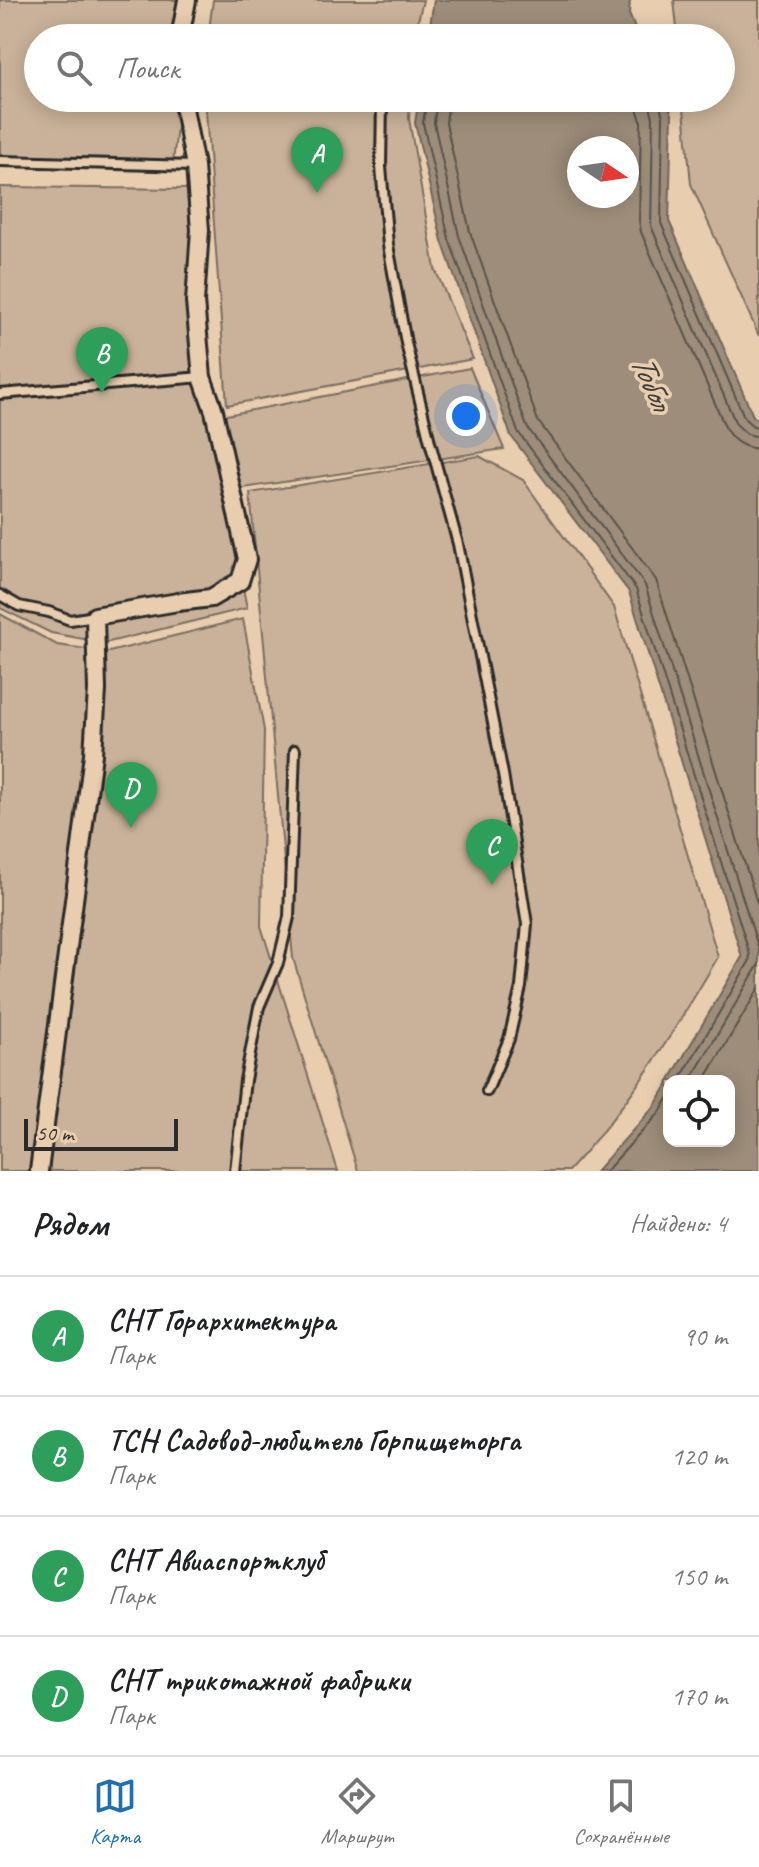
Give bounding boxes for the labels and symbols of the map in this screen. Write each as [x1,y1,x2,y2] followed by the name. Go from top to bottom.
[291,127,343,193] pin: A
[567,136,639,208] north arrow
[76,327,128,393] pin: B
[621,347,685,420] water label: Тобол
[446,396,486,436] your location
[105,762,157,828] pin: D
[466,819,518,885] pin: C
[24,1115,178,1151] scale bar

